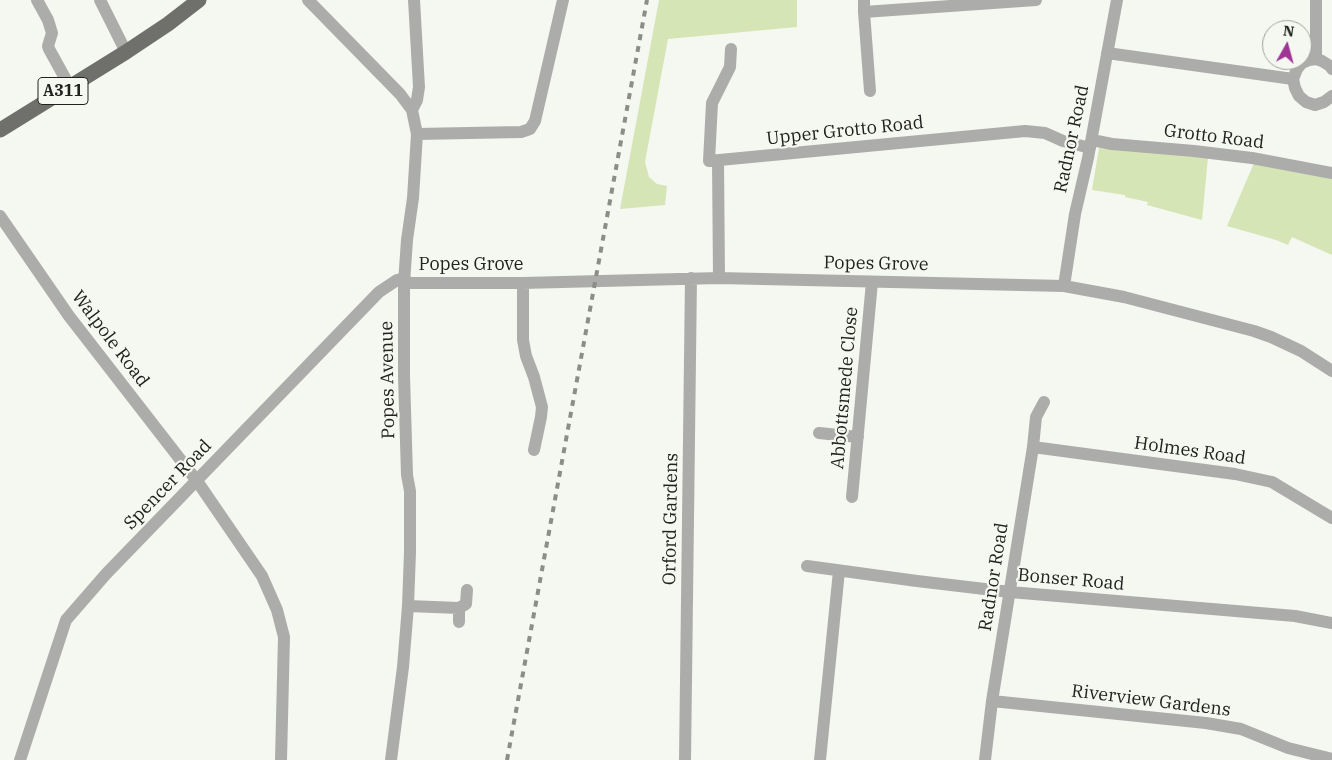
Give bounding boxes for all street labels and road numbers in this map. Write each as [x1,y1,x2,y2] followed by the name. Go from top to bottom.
[38,78,88,104] road number: A311
[1050,83,1094,195] street label: Radnor Road
[765,112,925,150] street label: Upper Grotto Road
[1163,120,1265,154] street label: Grotto Road
[823,252,929,276] street label: Popes Grove
[419,254,523,276] street label: Popes Grove
[67,287,153,391] street label: Walpole Road
[827,306,863,470] street label: Abbottsmede Close
[376,321,400,439] street label: Popes Avenue
[1133,432,1247,470] street label: Holmes Road
[120,436,216,534] street label: Spencer Road
[659,453,683,585] street label: Orford Gardens
[975,521,1013,633] street label: Radnor Road
[1017,565,1125,595] street label: Bonser Road
[1070,681,1232,721] street label: Riverview Gardens

